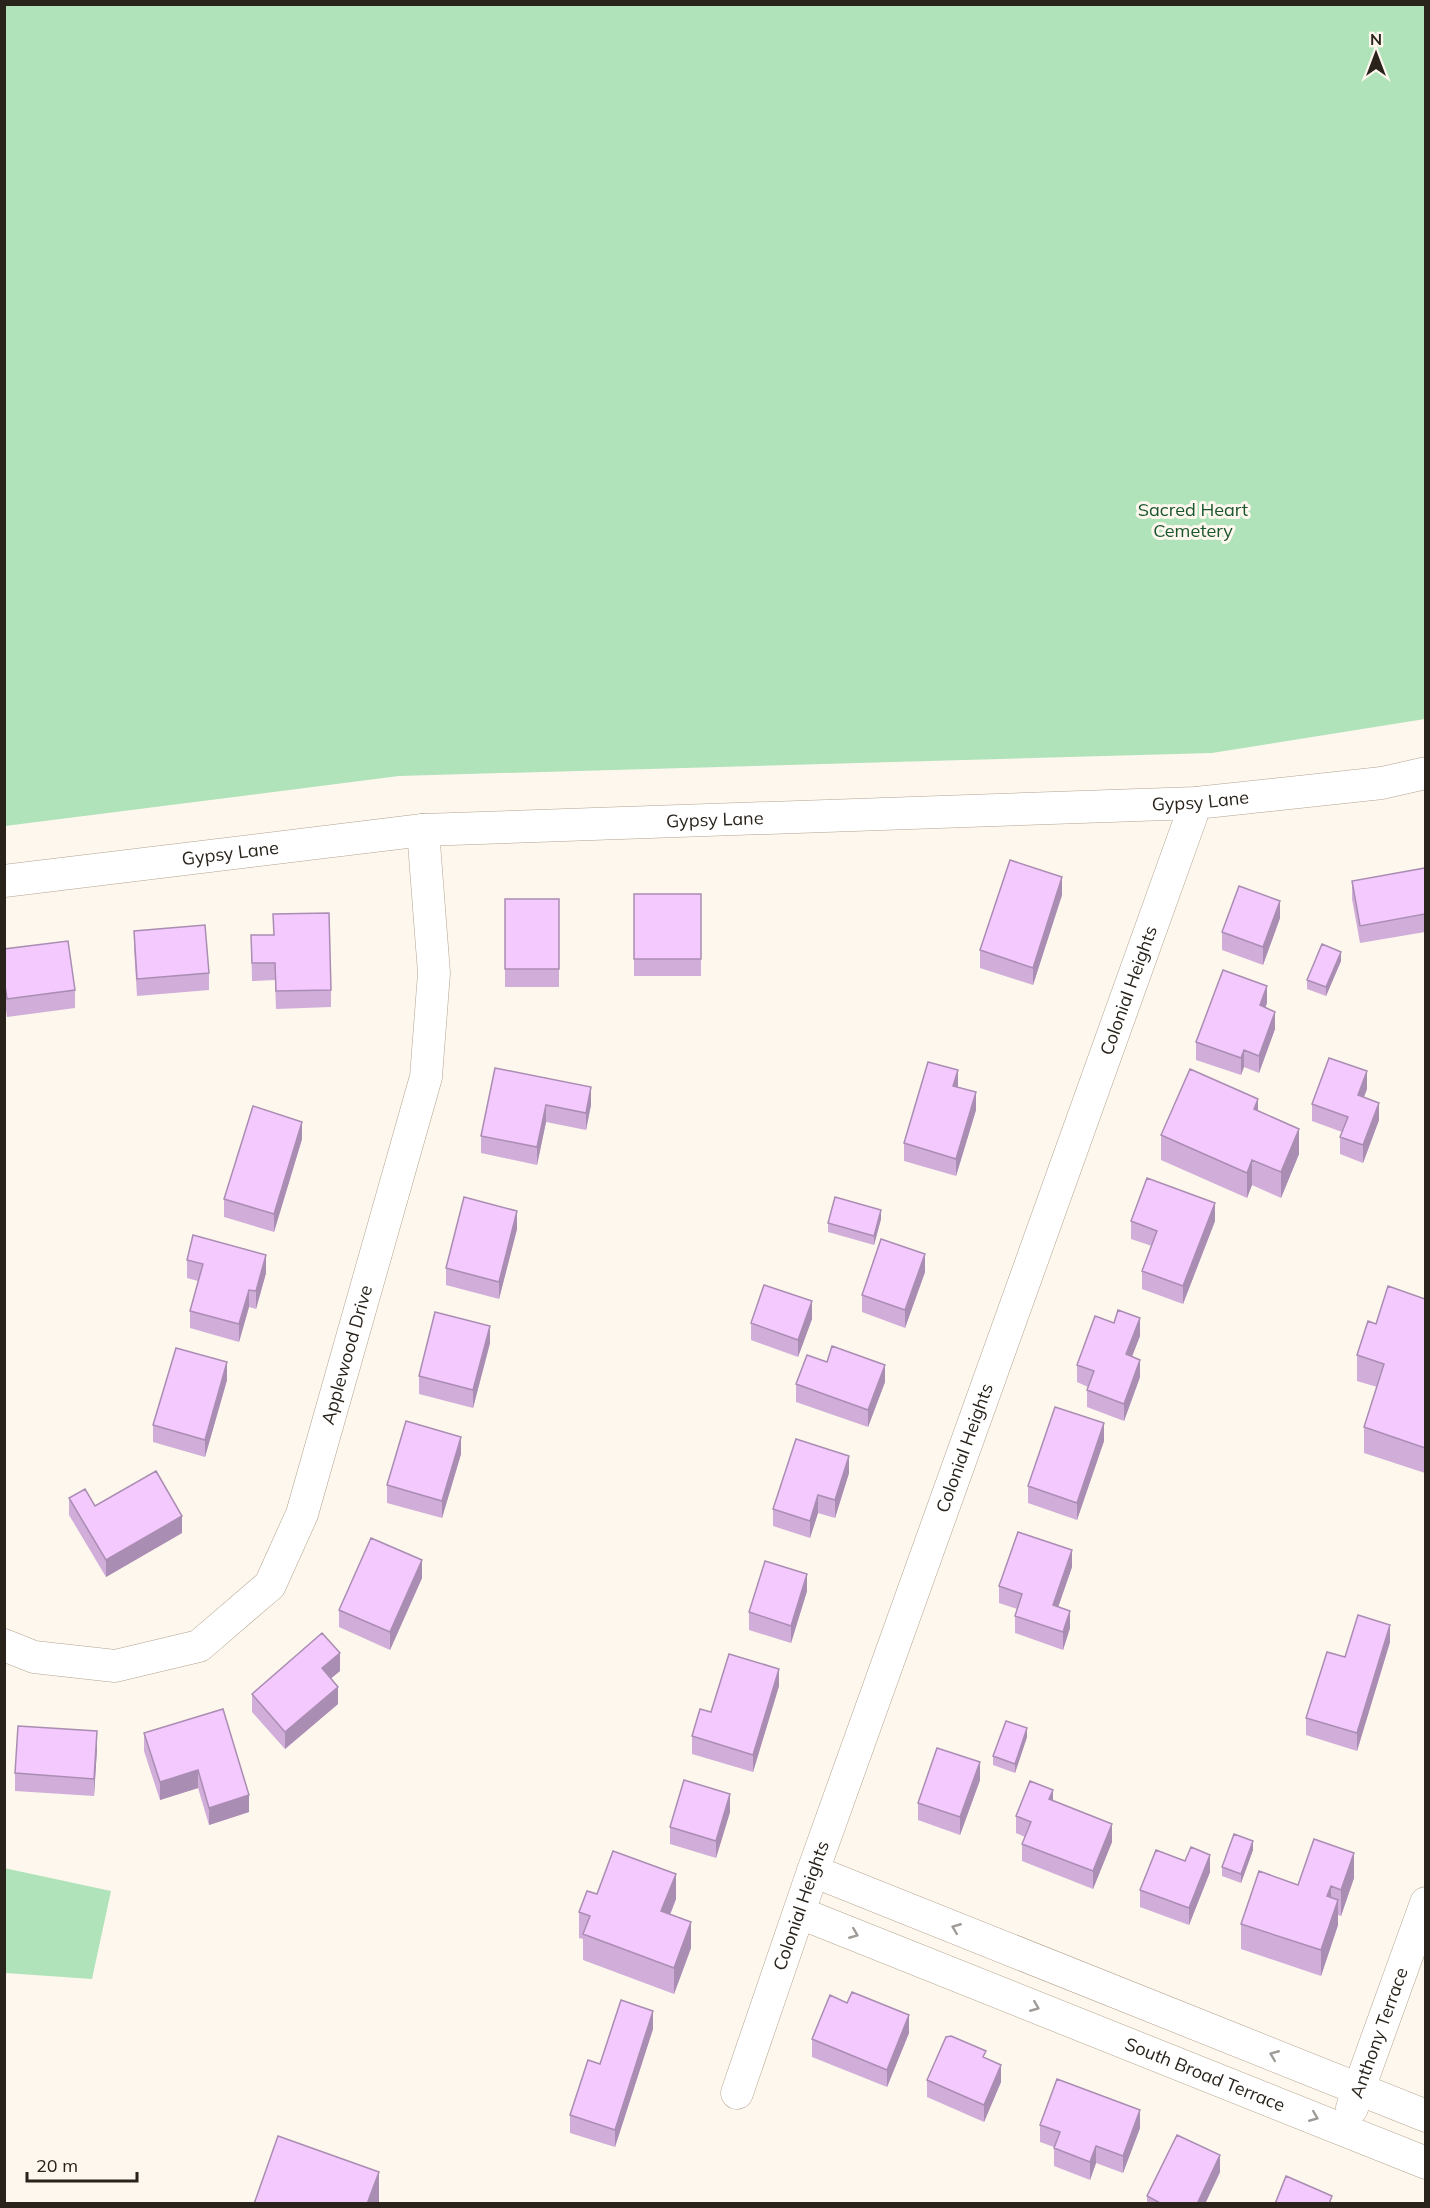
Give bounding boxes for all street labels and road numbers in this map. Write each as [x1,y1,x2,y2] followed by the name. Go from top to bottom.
[1151,785,1250,816] street label: Gypsy Lane
[666,806,764,833] street label: Gypsy Lane
[180,836,280,870] street label: Gypsy Lane
[1095,923,1162,1058] street label: Colonial Heights
[316,1282,377,1427] street label: Applewood Drive
[930,1380,998,1516] street label: Colonial Heights
[768,1837,834,1973] street label: Colonial Heights
[1345,1964,1413,2101] street label: Anthony Terrace
[1122,2032,1288,2117] street label: South Broad Terrace

